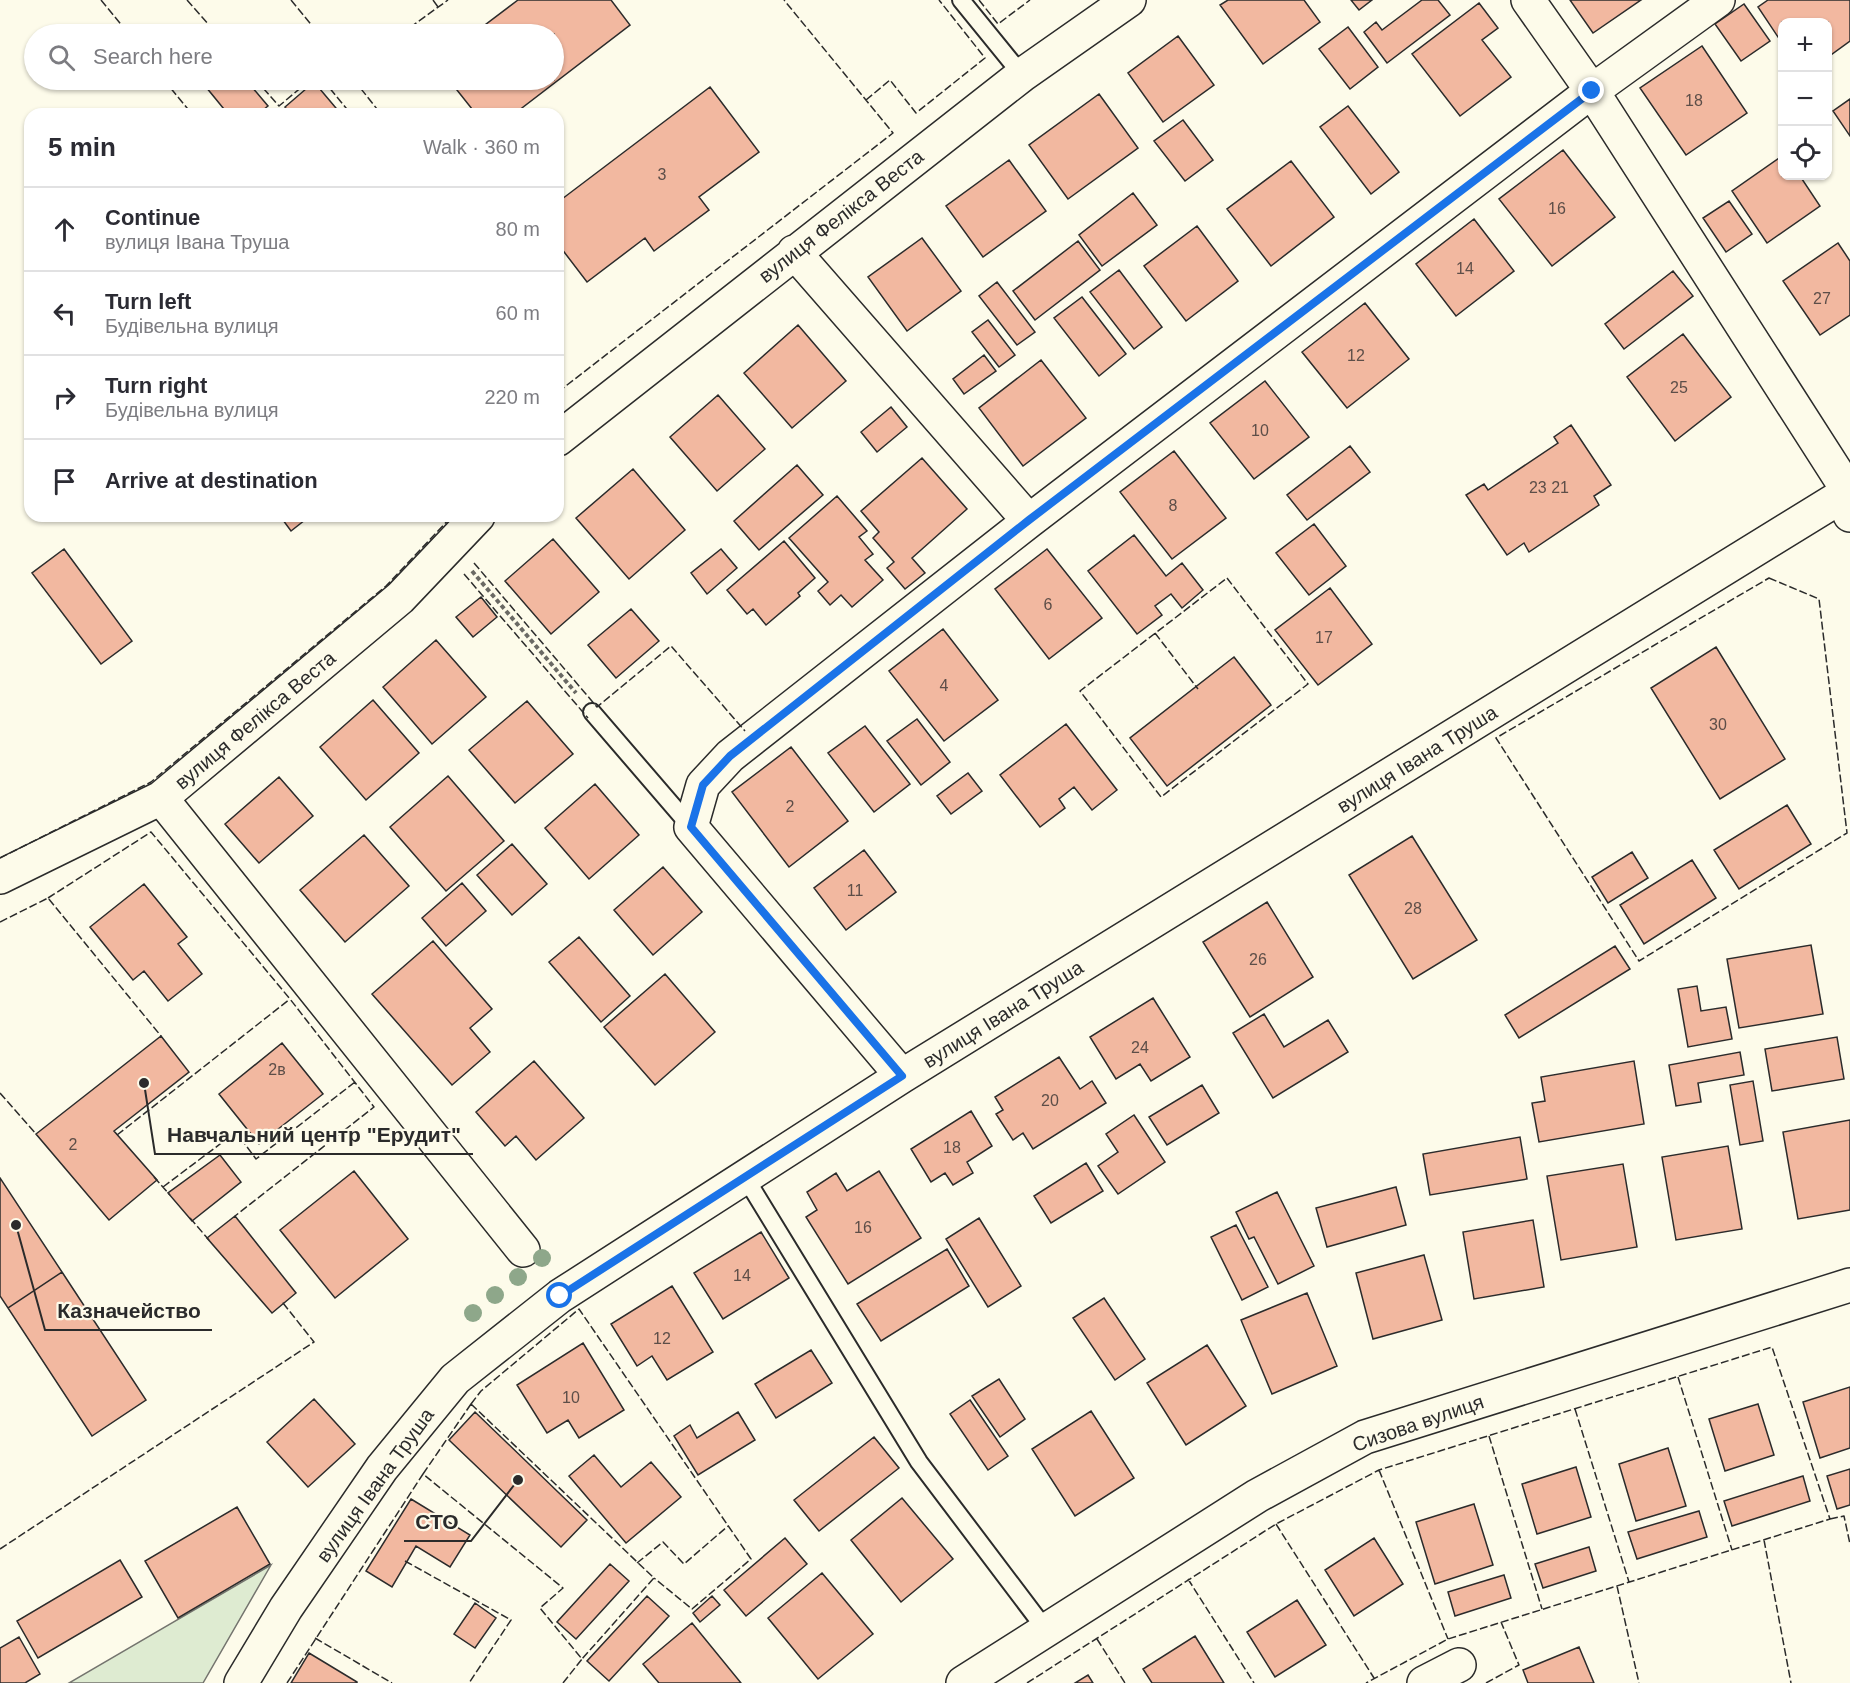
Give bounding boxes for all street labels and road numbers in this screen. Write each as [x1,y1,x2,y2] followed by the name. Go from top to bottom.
[754,144,928,287] street label: вулиця Фелікса Веста
[170,646,340,793] street label: вулиця Фелікса Веста
[1333,700,1502,817] street label: вулиця Івана Труша
[919,955,1088,1072] street label: вулиця Івана Труша
[1349,1390,1487,1456] street label: Сизова вулиця
[312,1403,439,1566] street label: вулиця Івана Труша

